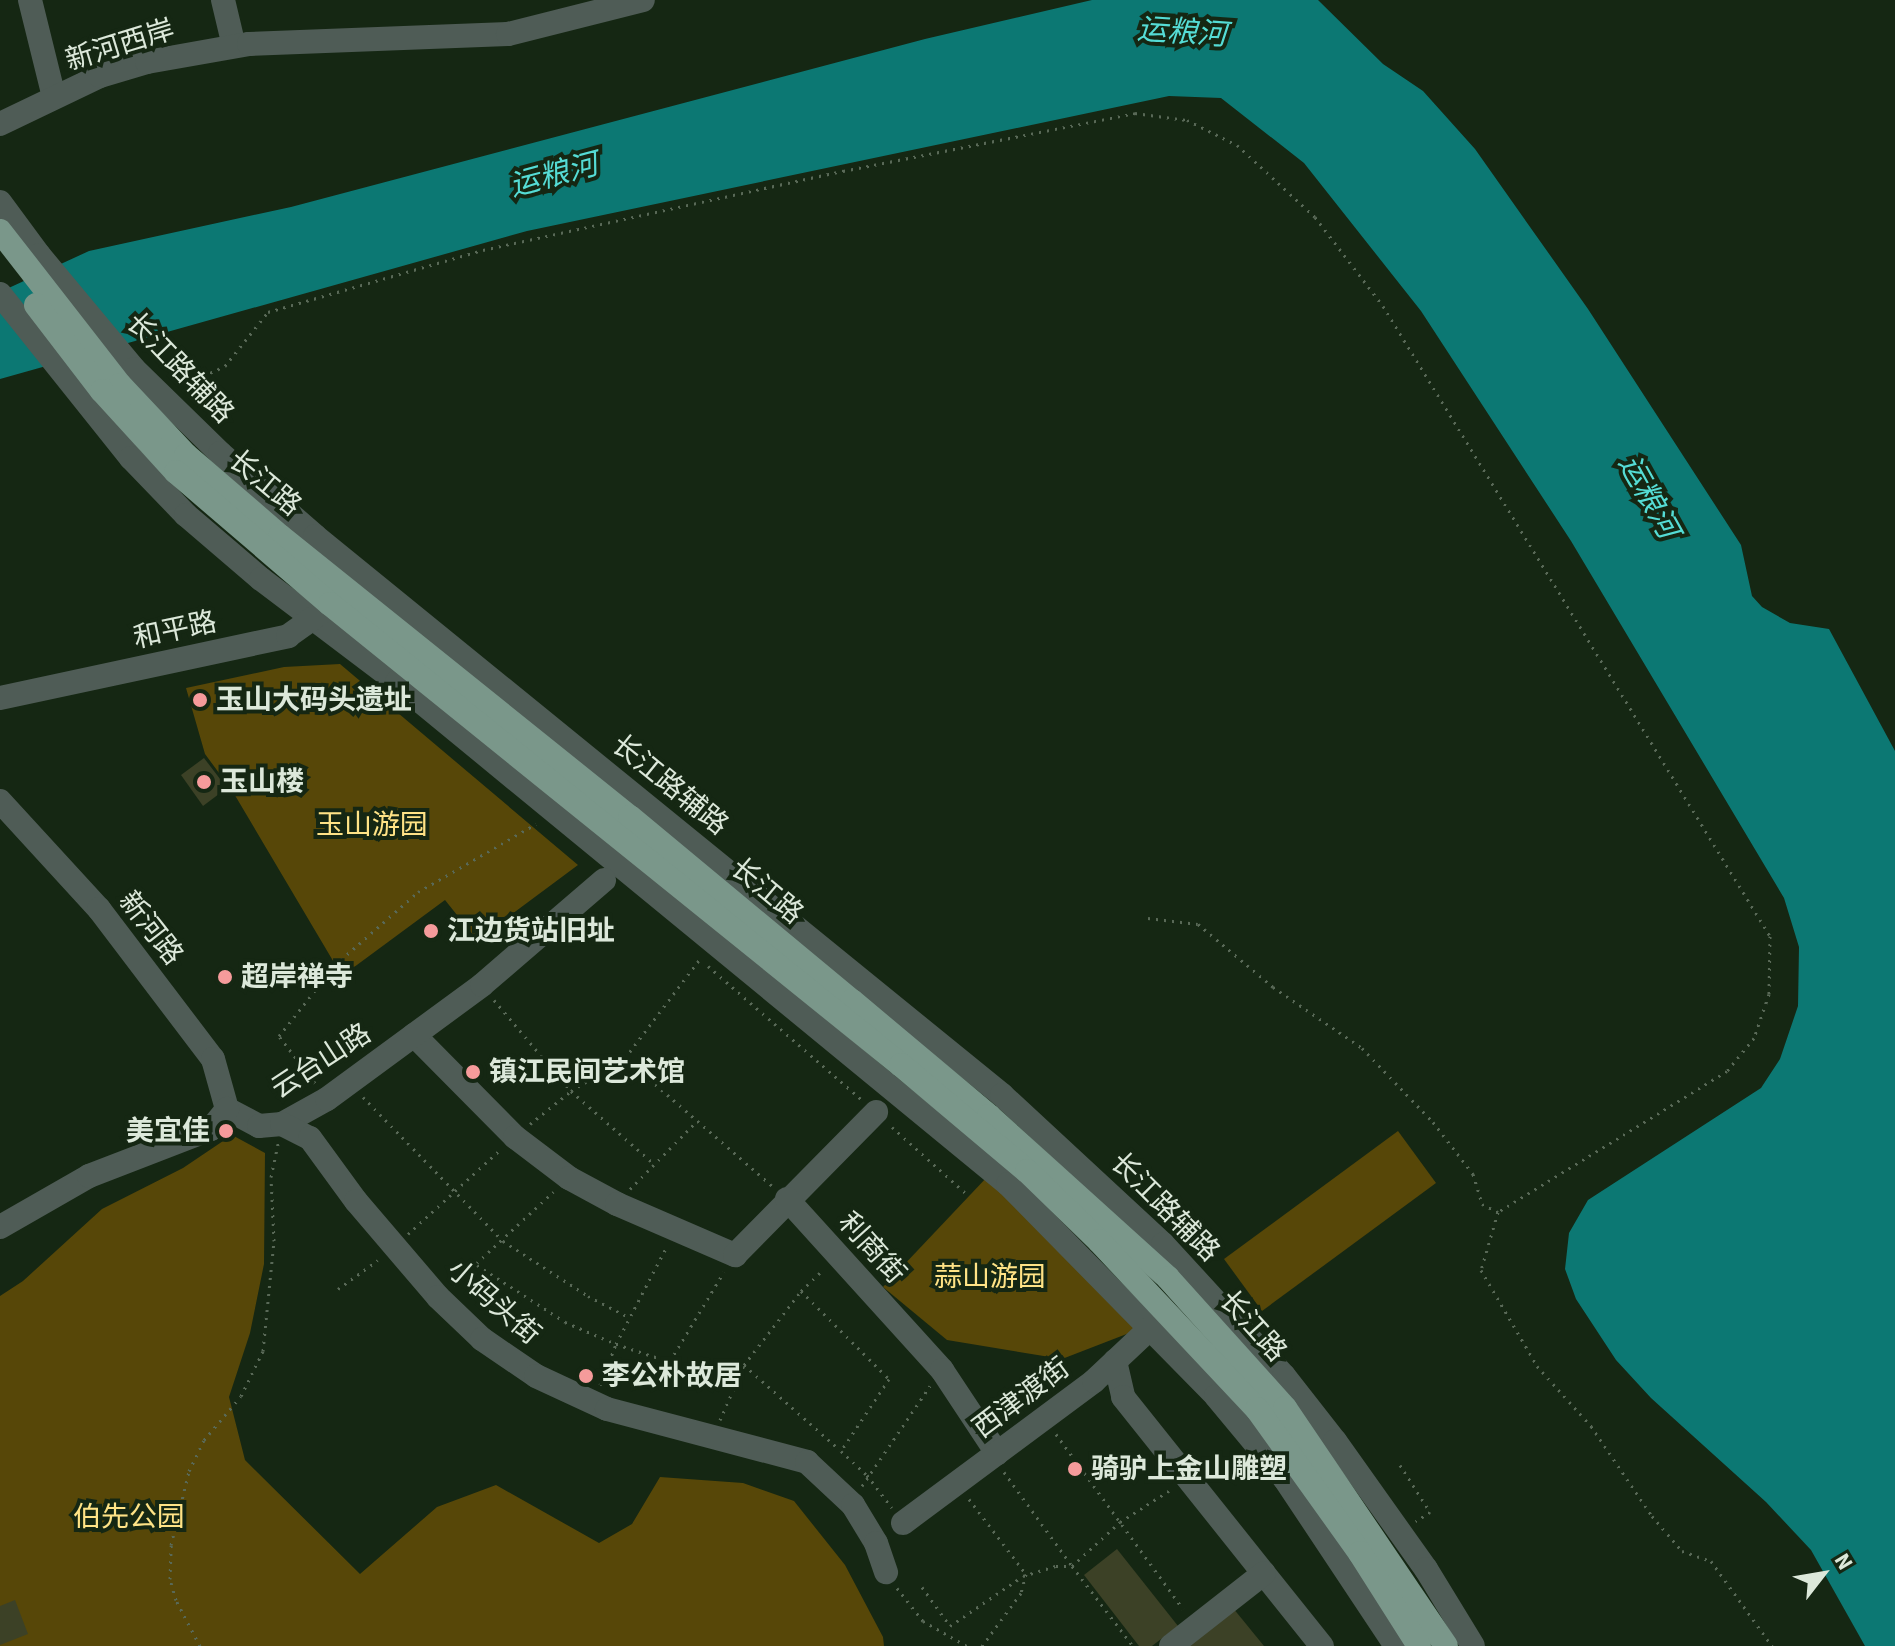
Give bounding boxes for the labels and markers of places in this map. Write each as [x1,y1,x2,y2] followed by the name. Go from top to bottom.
[216,683,412,717] place label: 玉山大码头遗址
[191,691,209,709] marker: 玉山大码头遗址
[220,765,304,799] place label: 玉山楼
[195,773,213,791] marker: 玉山楼
[447,914,615,948] place label: 江边货站旧址
[422,922,440,940] marker: 江边货站旧址
[241,960,353,994] place label: 超岸禅寺
[216,968,234,986] marker: 超岸禅寺
[489,1055,685,1089] place label: 镇江民间艺术馆
[464,1063,482,1081] marker: 镇江民间艺术馆
[126,1114,210,1148] place label: 美宜佳
[217,1122,235,1140] marker: 美宜佳
[602,1359,742,1393] place label: 李公朴故居
[577,1367,595,1385] marker: 李公朴故居
[1091,1452,1287,1486] place label: 骑驴上金山雕塑
[1066,1460,1084,1478] marker: 骑驴上金山雕塑

